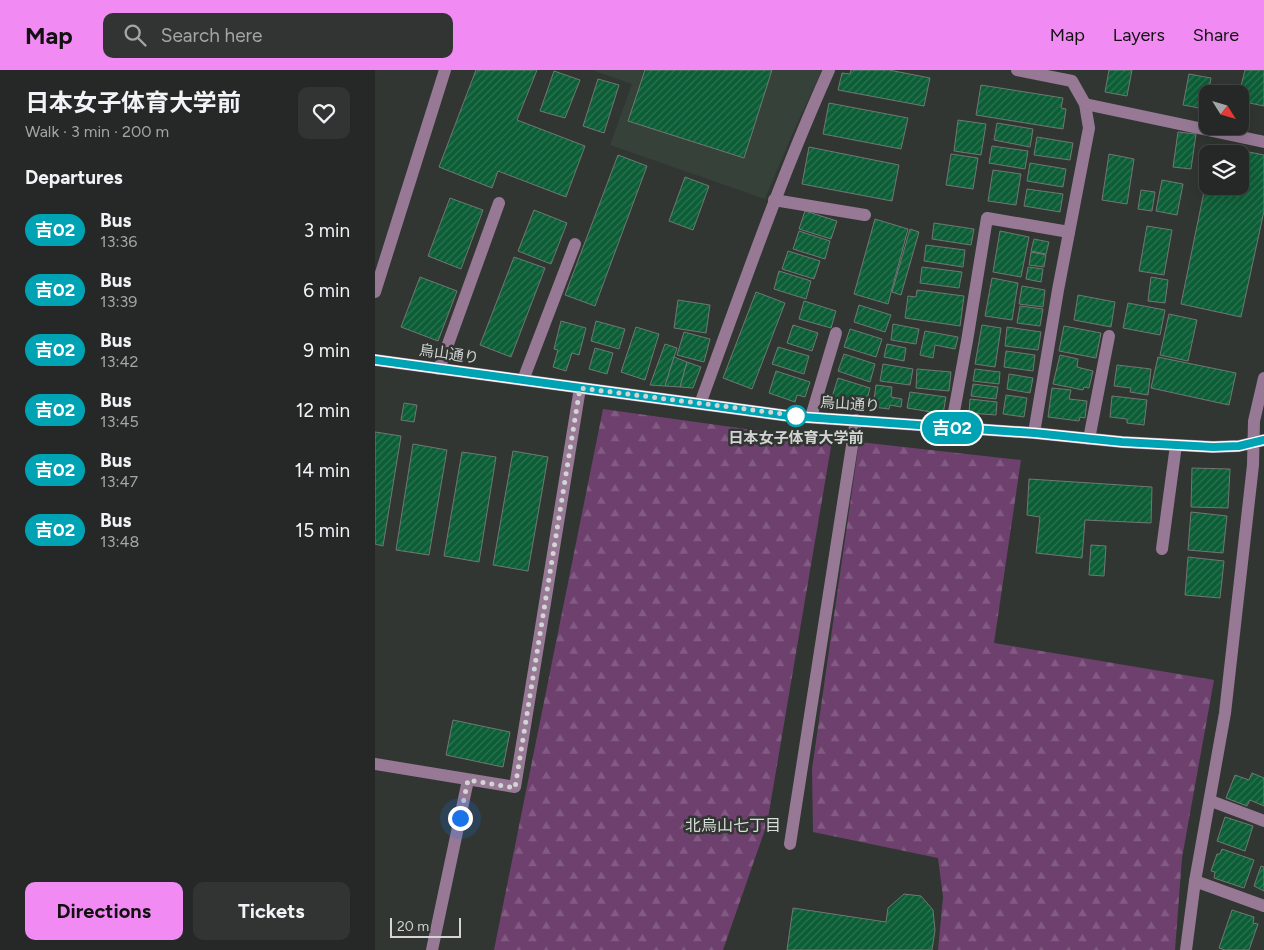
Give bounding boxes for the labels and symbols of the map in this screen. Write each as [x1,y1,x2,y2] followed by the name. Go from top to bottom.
[1199,85,1249,135] north arrow
[418,341,480,367] street label: 烏山通り
[819,393,881,415] street label: 烏山通り
[785,405,807,427] marker: 日本女子体育大学前
[923,412,981,444] line badge: 吉02
[728,429,864,447] place label: 日本女子体育大学前
[448,806,473,831] your location
[685,816,781,835] district label: 北烏山七丁目
[390,915,461,938] scale bar

